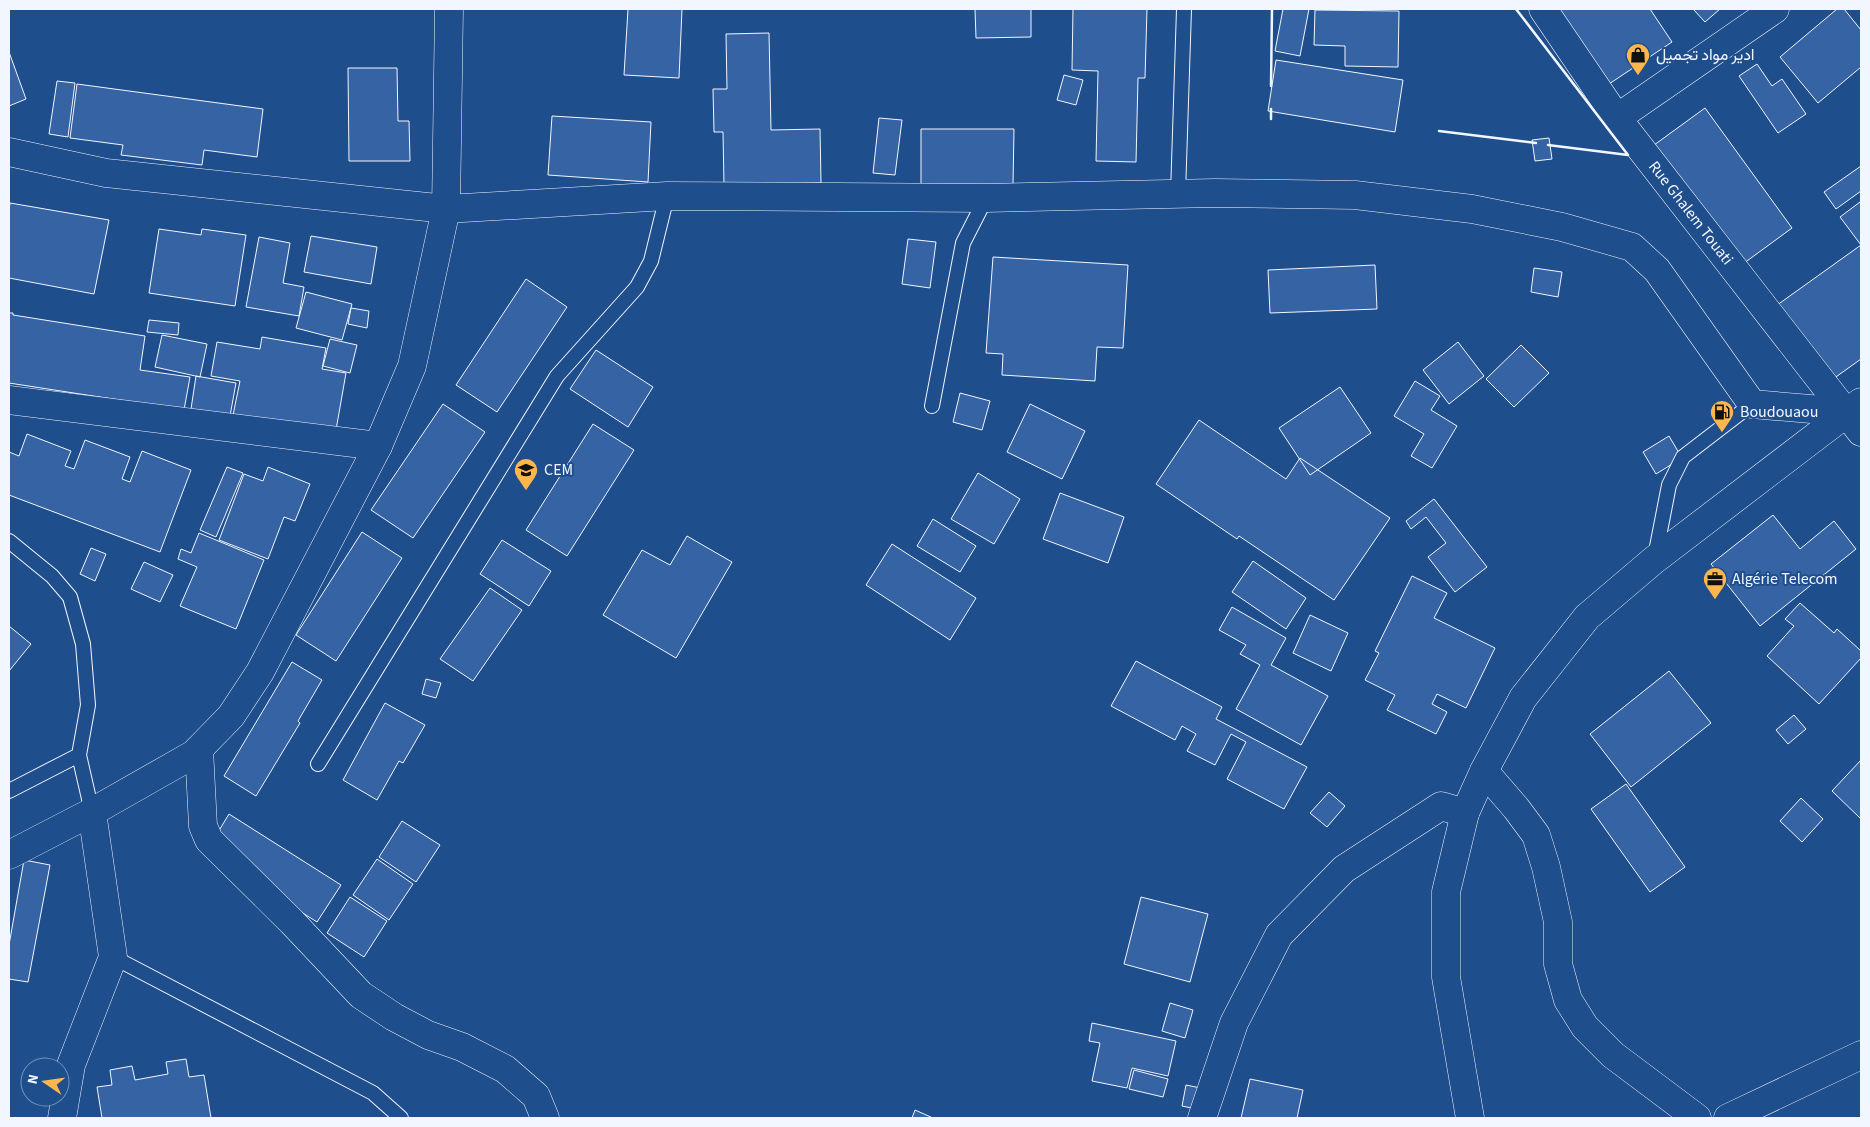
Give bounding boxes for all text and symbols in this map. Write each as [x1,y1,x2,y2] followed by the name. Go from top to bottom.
[1625,42,1651,76] shop icon: ادير مواد تجميل
[1656,44,1755,66] place label: ادير مواد تجميل
[1643,156,1738,270] street label: Rue Ghalem Touati
[1709,399,1735,433] fuel station icon: Boudouaou
[1740,401,1818,423] place label: Boudouaou
[513,457,539,491] school or university icon: CEM
[544,459,573,481] place label: CEM
[1702,566,1728,600] office icon: Algérie Telecom
[1732,568,1838,590] place label: Algérie Telecom
[20,1057,70,1107] north arrow
[23,1073,44,1086] text: N

